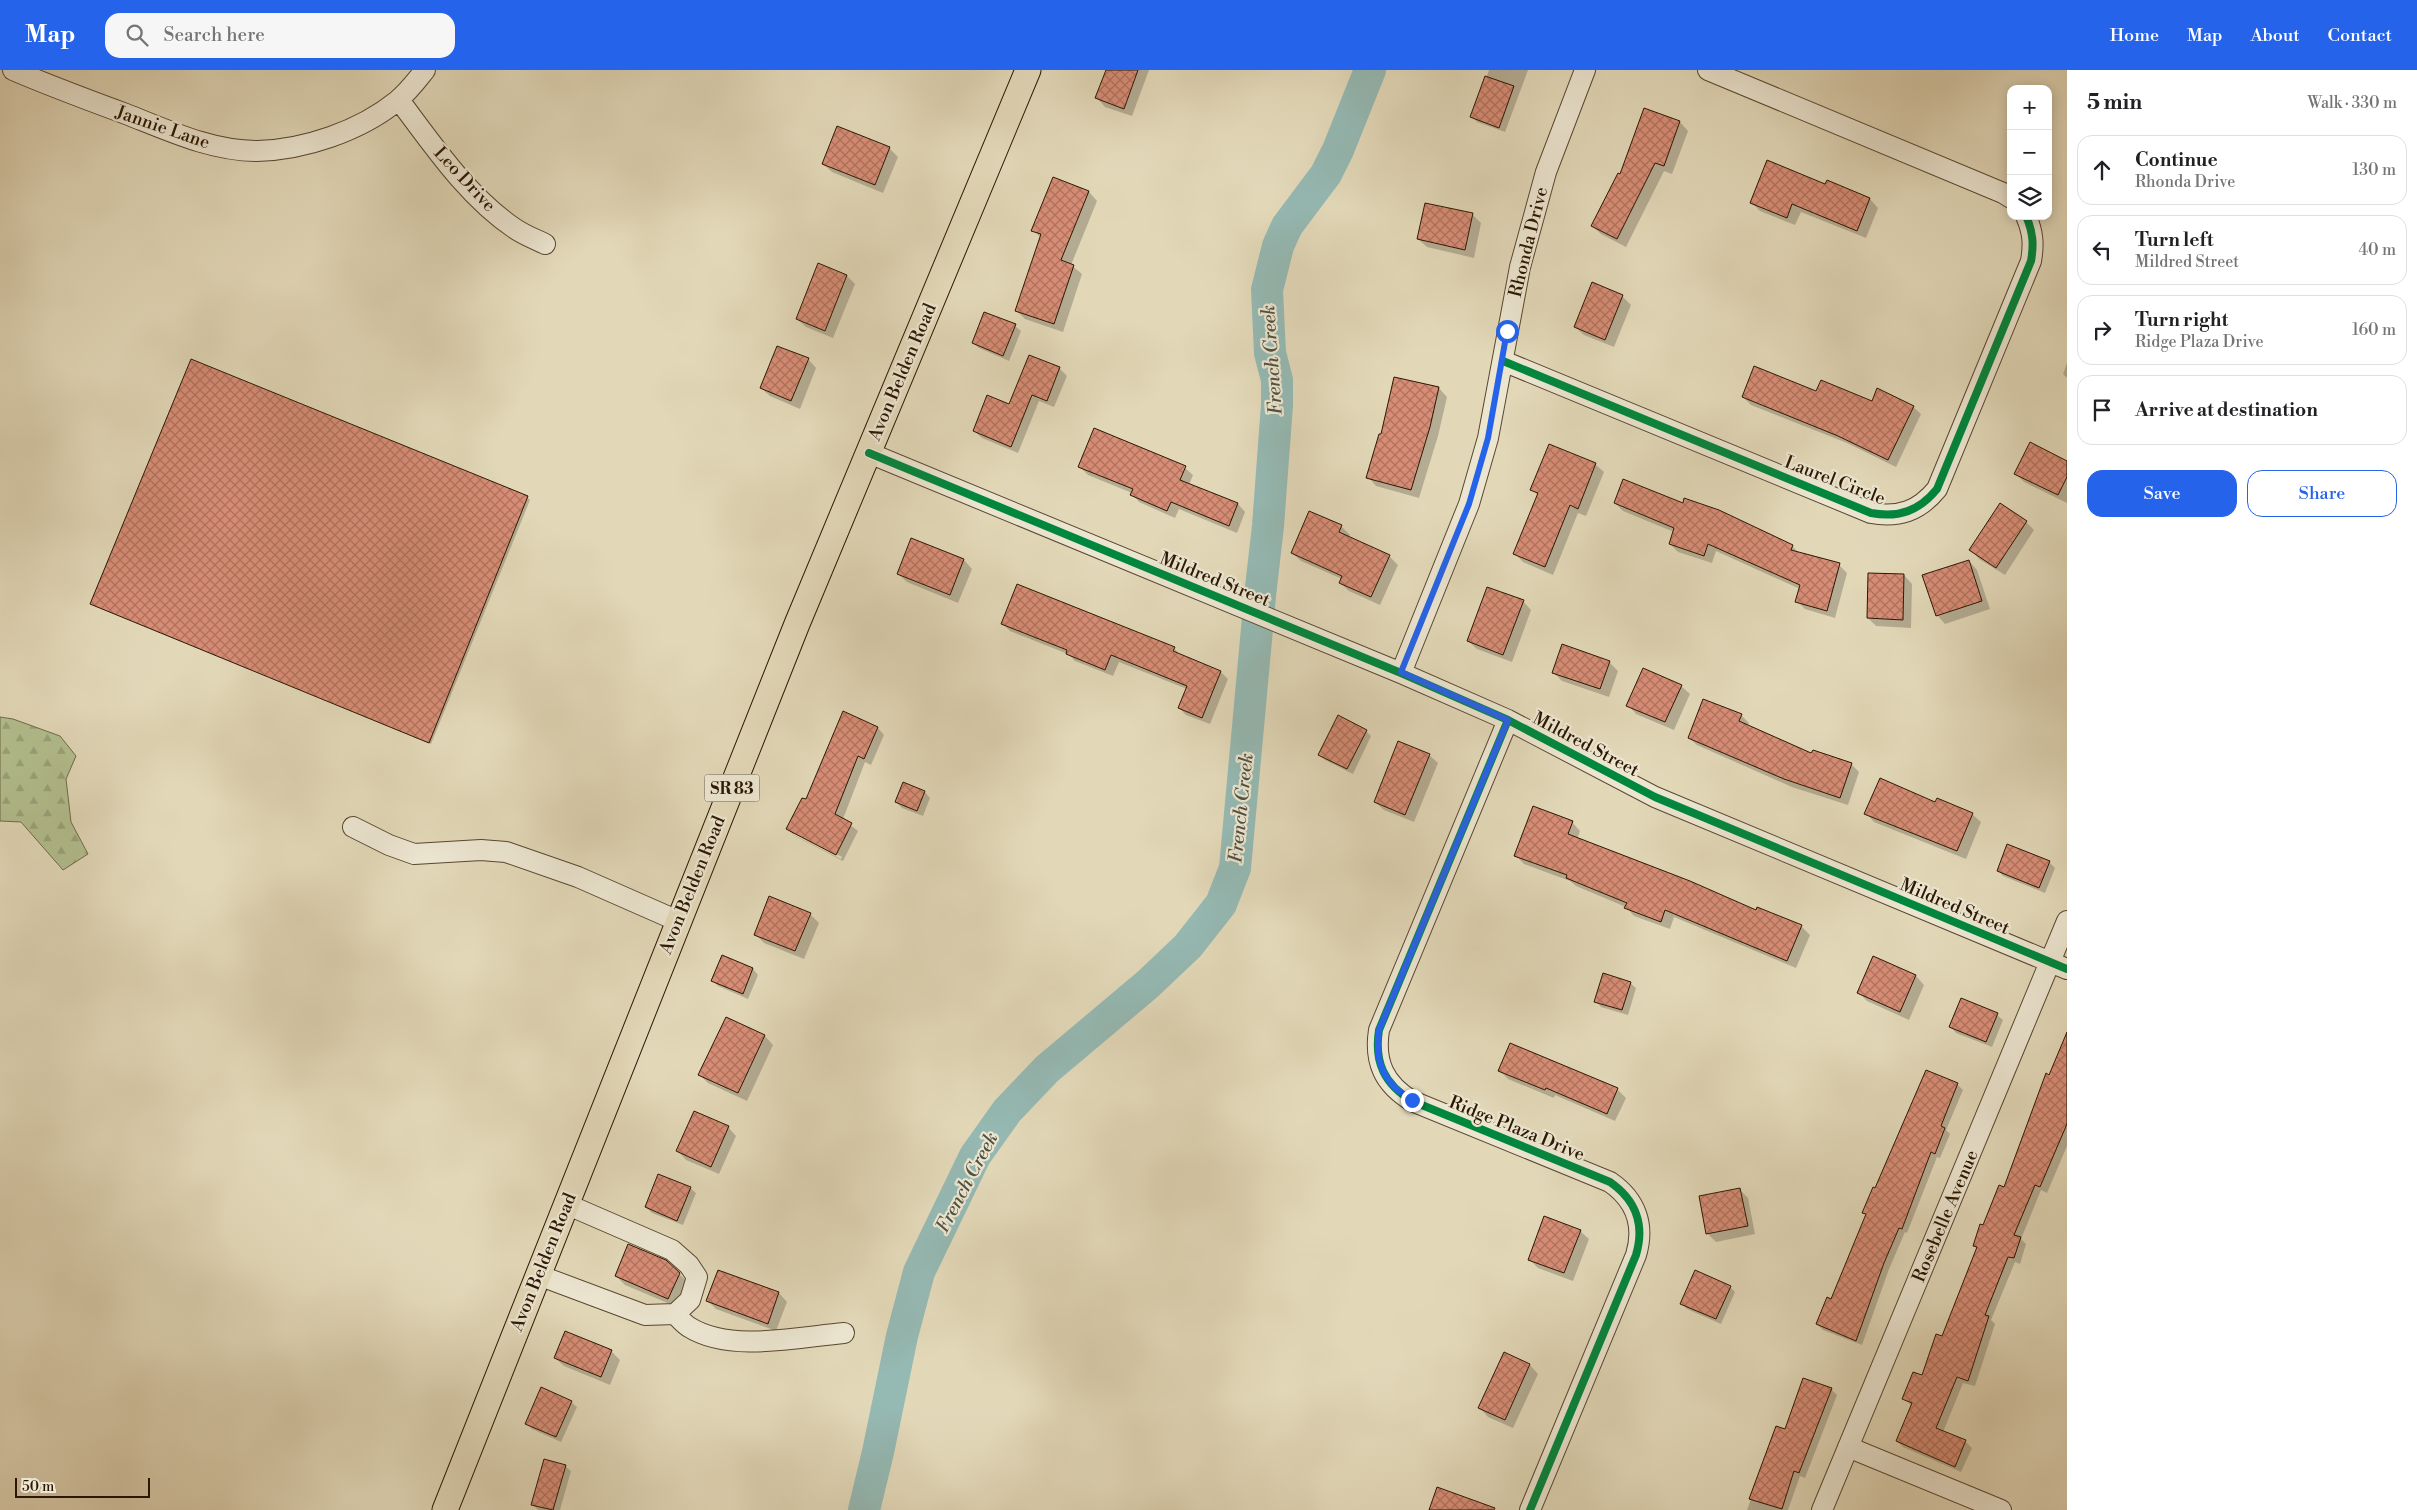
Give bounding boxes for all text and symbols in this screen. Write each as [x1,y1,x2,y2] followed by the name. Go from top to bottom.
[105,13,455,58] search box
[25,20,75,50] text: Map
[123,21,151,49] icon: search
[163,23,265,47] text: Search here
[2110,24,2159,47] text: Home
[2187,24,2223,47] text: Map
[2251,24,2300,47] text: About
[2328,24,2392,47] text: Contact
[2007,85,2052,220] map controls
[2007,85,2052,130] button: +
[2087,90,2142,116] text: 5 min
[2307,93,2397,113] text: Walk · 330 m
[112,100,213,154] street label: Jannie Lane
[2007,130,2052,175] button: −
[429,142,501,217] street label: Leo Drive
[2135,148,2218,172] text: Continue
[2088,156,2116,184] icon: ahead
[2352,160,2396,180] text: 130 m
[2135,172,2235,192] text: Rhonda Drive
[2007,175,2052,220] button: layers
[1504,185,1553,300] street label: Rhonda Drive
[2135,228,2214,252] text: Turn left
[2088,236,2116,264] icon: left
[2359,240,2396,260] text: 40 m
[2135,252,2239,272] text: Mildred Street
[863,299,942,445] street label: Avon Belden Road
[1256,304,1288,416] water label: French Creek
[2135,308,2228,332] text: Turn right
[2088,316,2116,344] icon: right
[1496,320,1519,343] route start
[2352,320,2396,340] text: 160 m
[2135,332,2263,352] text: Ridge Plaza Drive
[2088,396,2116,424] icon: arrive
[2135,398,2318,422] text: Arrive at destination
[1781,451,1889,510] street label: Laurel Circle
[2087,470,2237,517] button: Save
[2247,470,2397,517] button: Share
[1156,547,1274,612] street label: Mildred Street
[1529,707,1643,782] street label: Mildred Street
[1223,752,1259,864] water label: French Creek
[704,774,760,801] road number: SR 83
[654,812,731,959] street label: Avon Belden Road
[1896,873,2014,940] street label: Mildred Street
[1401,1089,1424,1112] route end
[1445,1091,1588,1166] street label: Ridge Plaza Drive
[930,1128,1003,1237] water label: French Creek
[1907,1147,1984,1286] street label: Rosebelle Avenue
[505,1189,582,1336] street label: Avon Belden Road
[15,1475,150,1498] scale bar
[22,1478,54,1496] text: 50 m

